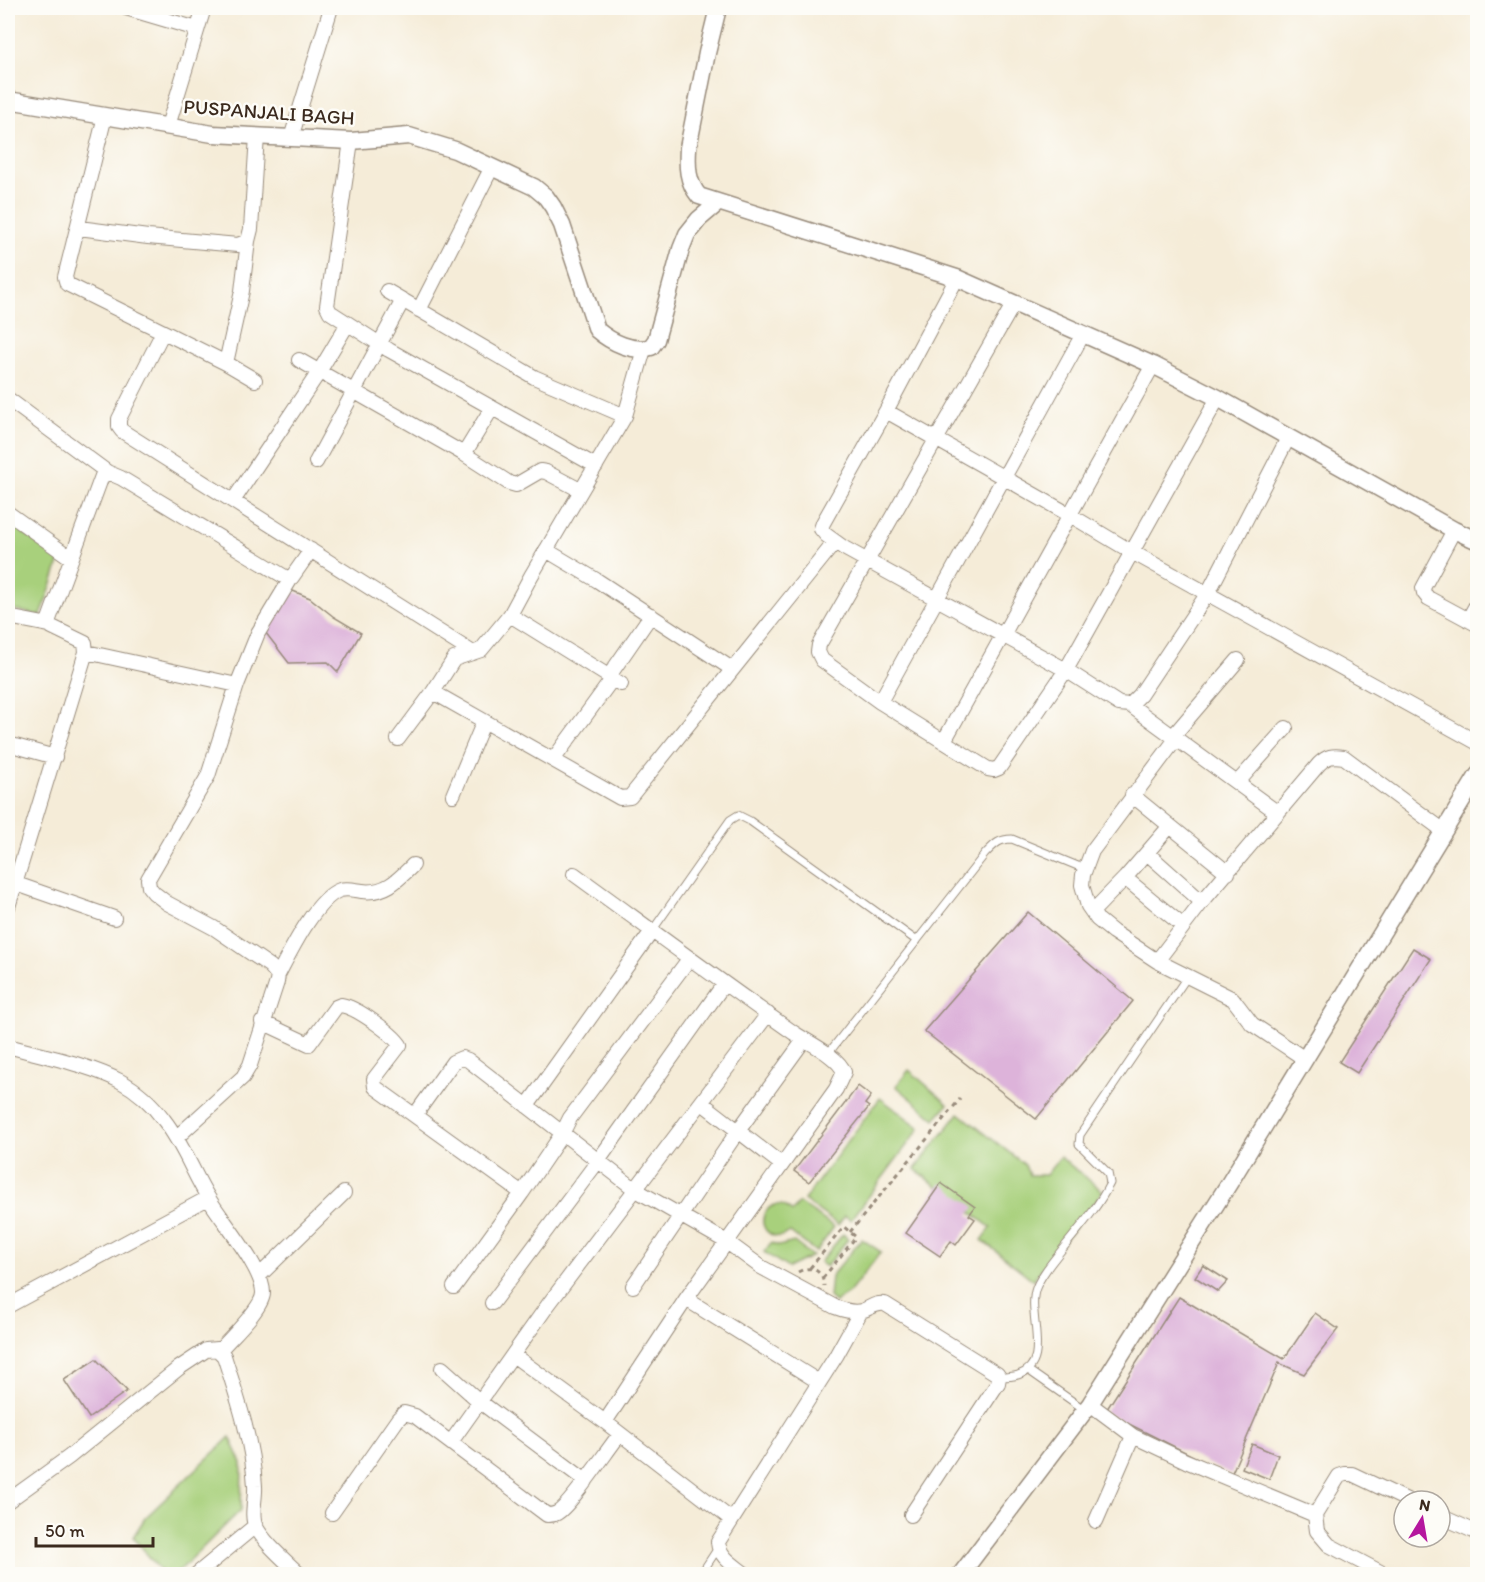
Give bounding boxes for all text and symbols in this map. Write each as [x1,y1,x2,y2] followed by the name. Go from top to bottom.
[183,94,355,130] street label: PUSPANJALI BAGH
[1392,1489,1452,1549] north arrow
[1418,1494,1432,1515] text: N
[36,1510,153,1548] scale bar
[45,1520,85,1542] text: 50 m

